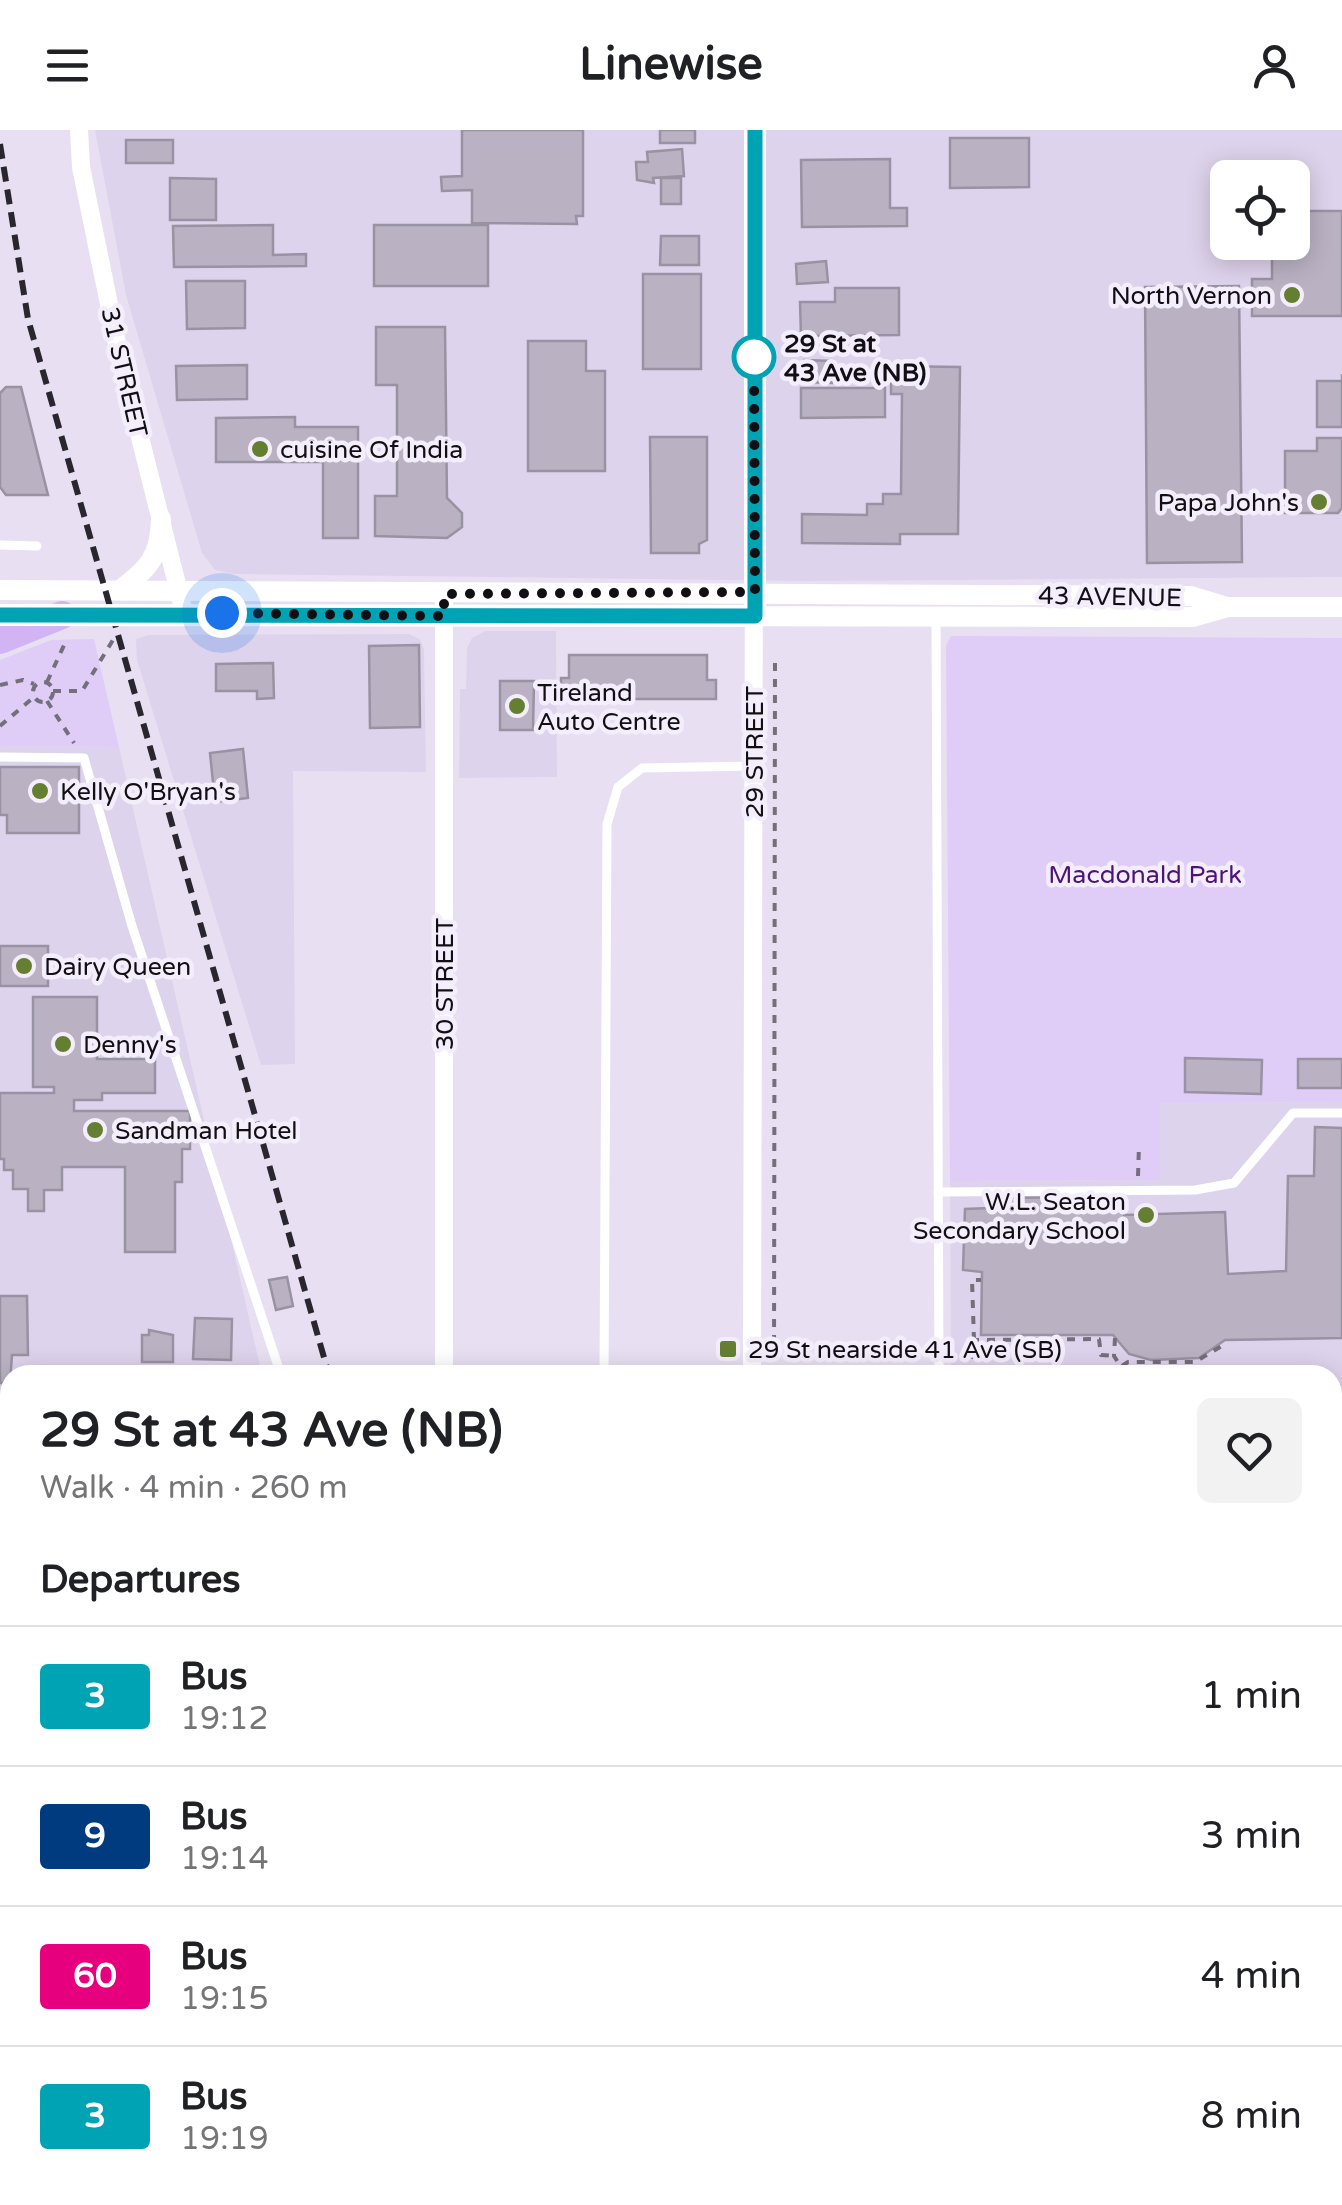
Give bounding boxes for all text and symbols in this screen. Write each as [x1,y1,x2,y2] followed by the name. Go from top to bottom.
[40,38,95,93] icon: menu
[579,38,763,92] text: Linewise
[1247,38,1302,93] icon: person
[1210,160,1310,260] map controls
[1210,160,1310,260] button: locate
[1111,281,1272,311] place label: North Vernon
[1281,284,1303,306] marker: North Vernon
[95,304,154,440] street label: 31 STREET
[784,329,926,388] place label: 29 St at 43 Ave (NB)
[733,336,775,378] marker: 29 St at 43 Ave (NB)
[280,435,463,465] place label: cuisine Of India
[249,438,271,460] marker: cuisine Of India
[1158,488,1299,518] place label: Papa John's
[1308,491,1330,513] marker: Papa John's
[1038,581,1182,613] street label: 43 AVENUE
[197,588,247,638] your location
[537,678,681,737] place label: Tireland Auto Centre
[740,686,770,818] street label: 29 STREET
[506,695,528,717] marker: Tireland Auto Centre
[60,777,236,807] place label: Kelly O'Bryan's
[29,780,51,802] marker: Kelly O'Bryan's
[1048,860,1242,890] park label: Macdonald Park
[430,918,460,1050] street label: 30 STREET
[44,952,191,982] place label: Dairy Queen
[13,955,35,977] marker: Dairy Queen
[83,1030,177,1060] place label: Denny's
[52,1033,74,1055] marker: Denny's
[115,1116,298,1146] place label: Sandman Hotel
[84,1119,106,1141] marker: Sandman Hotel
[913,1187,1126,1246] place label: W.L. Seaton Secondary School
[1135,1204,1157,1226] marker: W.L. Seaton Secondary School
[748,1335,1062,1365] place label: 29 St nearside 41 Ave (SB)
[717,1338,739,1360] marker: 29 St nearside 41 Ave (SB)
[1197,1398,1302,1503] button: heart
[40,1402,503,1460] text: 29 St at 43 Ave (NB)
[40,1469,348,1507] text: Walk · 4 min · 260 m
[40,1557,241,1603] text: Departures
[180,1654,247,1700] text: Bus
[1201,1673,1302,1719] text: 1 min
[84,1675,106,1717] text: 3
[180,1700,269,1738] text: 19:12
[180,1794,247,1840] text: Bus
[1201,1813,1302,1859] text: 3 min
[84,1815,106,1857] text: 9
[180,1840,269,1878] text: 19:14
[180,1934,247,1980] text: Bus
[1201,1953,1302,1999] text: 4 min
[73,1955,117,1997] text: 60
[180,1980,269,2018] text: 19:15
[180,2074,247,2120] text: Bus
[1201,2093,1302,2139] text: 8 min
[84,2095,106,2137] text: 3
[180,2120,269,2158] text: 19:19

